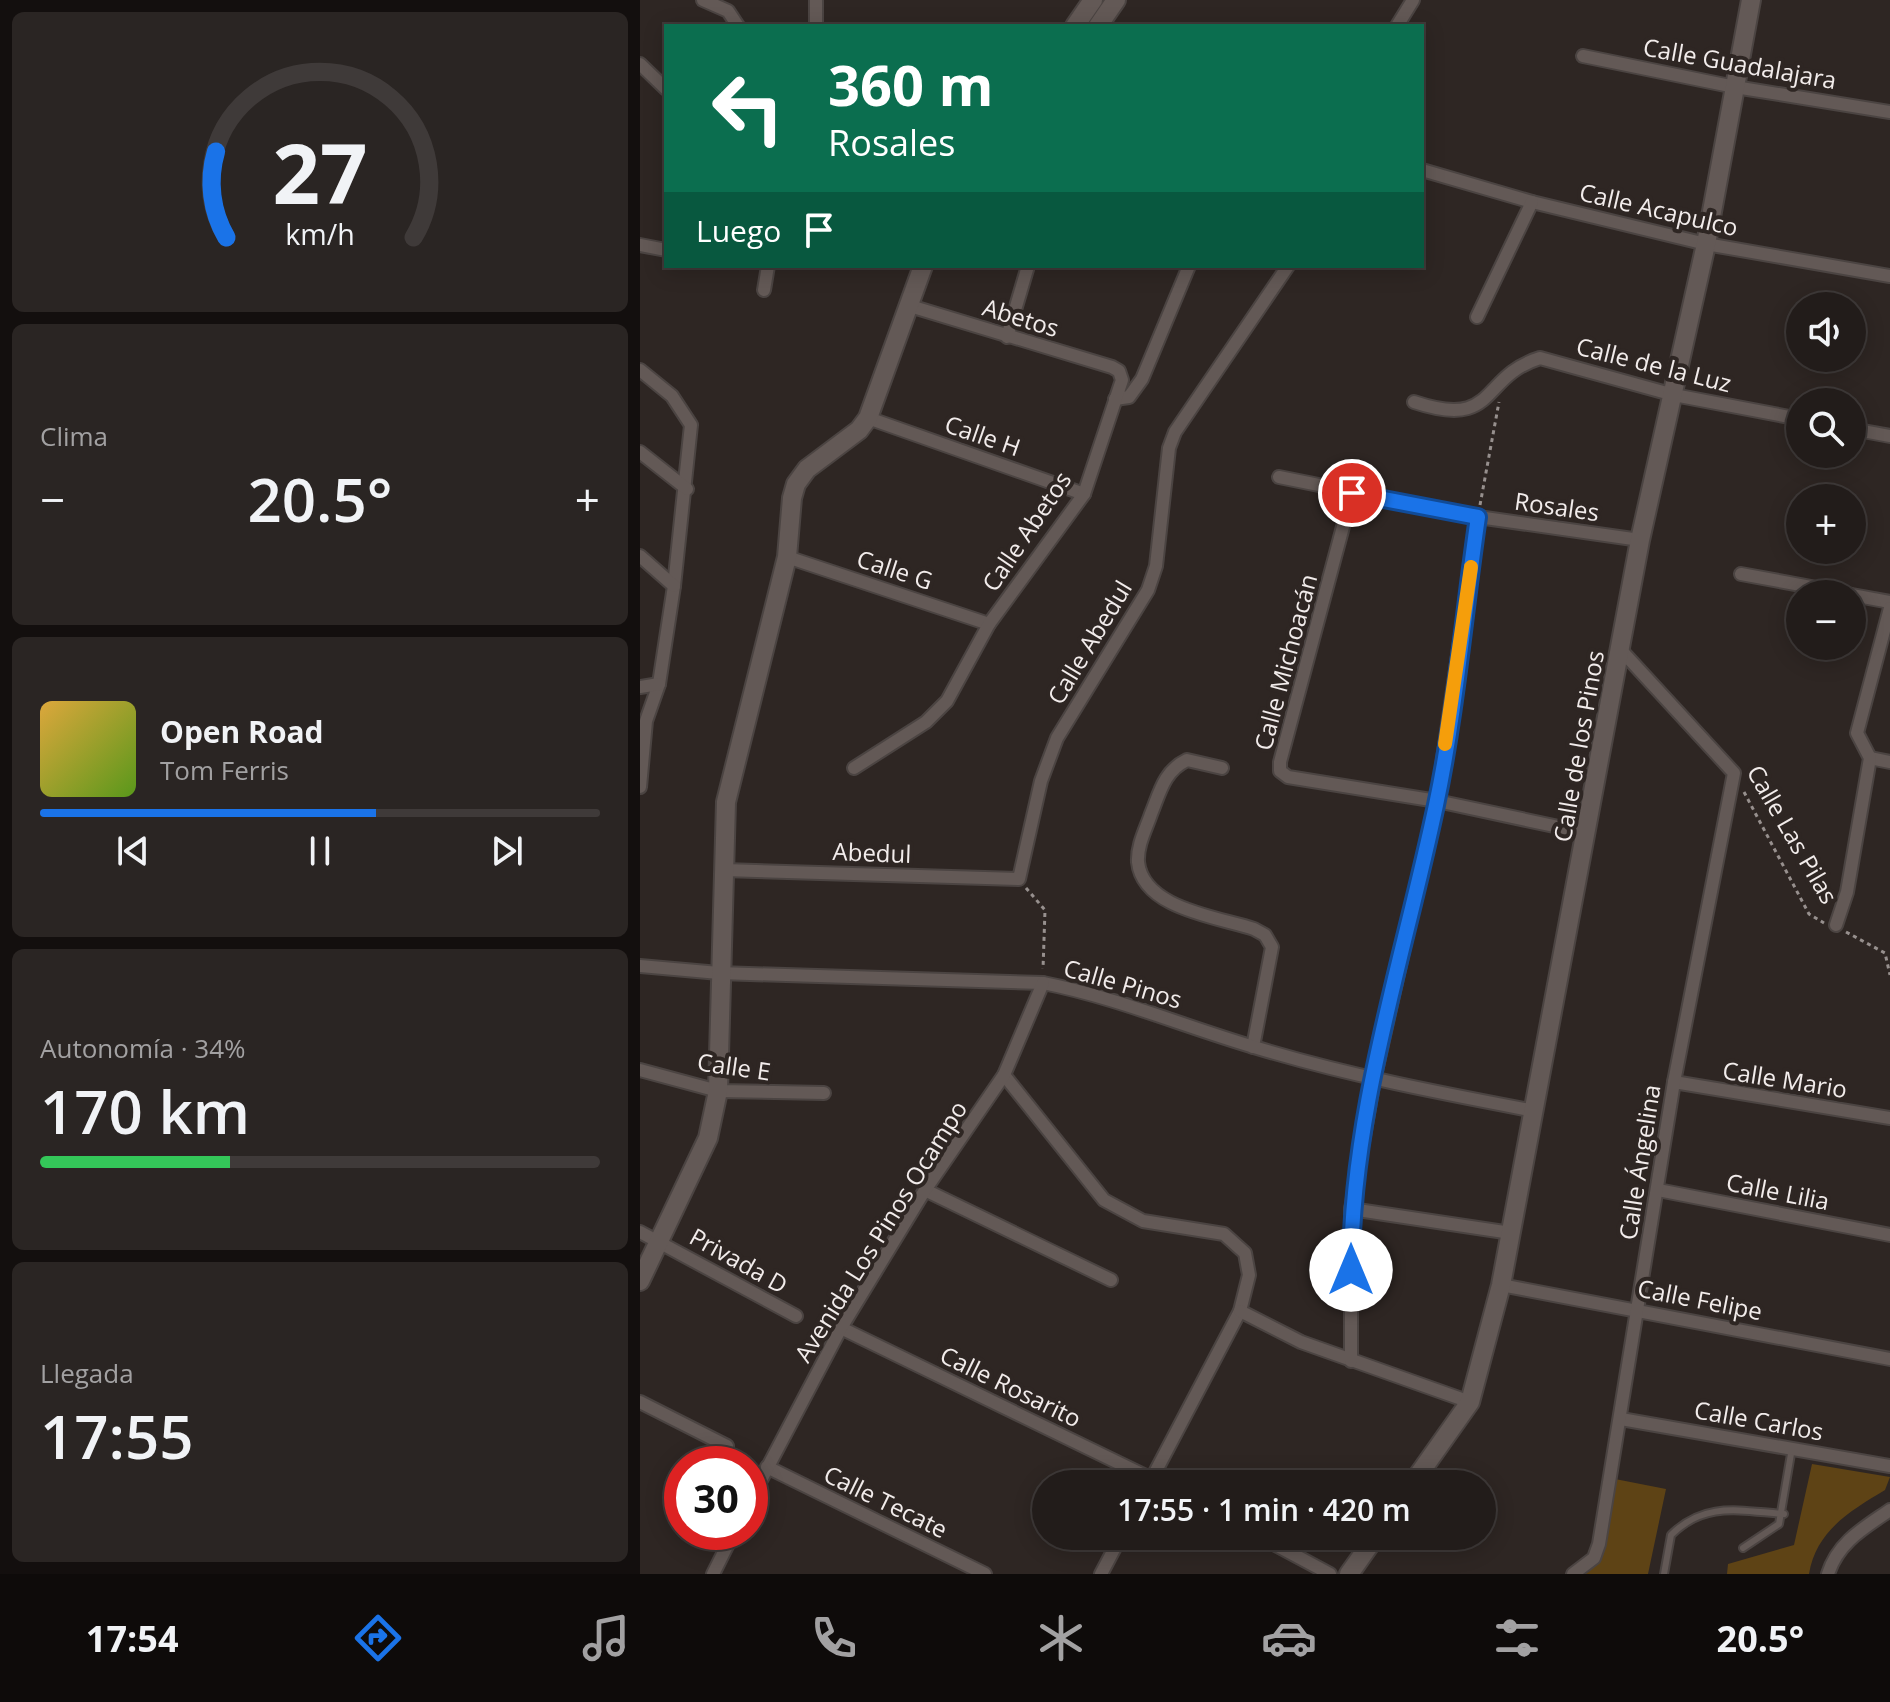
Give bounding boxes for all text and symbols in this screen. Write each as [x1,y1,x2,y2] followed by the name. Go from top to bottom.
[1641,30,1839,96] street label: Calle Guadalajara
[828,46,994,122] text: 360 m
[696,56,800,160] icon: left
[272,115,368,228] text: 27
[828,118,956,167] text: Rosales
[1577,175,1741,243] street label: Calle Acapulco
[797,208,841,252] icon: arrive
[696,210,781,251] text: Luego
[285,214,355,253] text: km/h
[979,290,1063,344] street label: Abetos
[1786,292,1866,660] map controls
[1786,292,1866,372] button: sound
[1573,329,1735,399] street label: Calle de la Luz
[1786,388,1866,468] button: search
[941,407,1025,463] street label: Calle H
[40,418,108,454] text: Clima
[247,458,393,540] text: 20.5°
[1318,459,1386,527] pin
[974,465,1078,597] street label: Calle Abetos
[40,469,65,529] text: −
[575,469,600,529] text: +
[1330,471,1374,515] icon: arrive
[1513,484,1601,528] street label: Rosales
[1786,484,1866,564] button: +
[853,541,937,597] street label: Calle G
[1246,570,1324,754] street label: Calle Michoacán
[1039,574,1139,710] street label: Calle Abedul
[1786,580,1866,660] button: −
[1545,648,1611,844] street label: Calle de los Pinos
[160,711,324,752] text: Open Road
[160,752,289,788] text: Tom Ferris
[1740,759,1846,909] street label: Calle Las Pilas
[111,829,155,873] icon: previous
[298,829,342,873] icon: pause
[485,829,529,873] icon: next
[832,834,912,870] street label: Abedul
[1060,950,1186,1016] street label: Calle Pinos
[40,1030,246,1066] text: Autonomía · 34%
[695,1045,773,1087] street label: Calle E
[1720,1053,1850,1105] street label: Calle Mario
[40,1070,250,1152] text: 170 km
[1610,1082,1668,1242] street label: Calle Ángelina
[786,1094,974,1368] street label: Avenida Los Pinos Ocampo
[1724,1165,1832,1217] street label: Calle Lilia
[684,1220,794,1300] street label: Privada D
[1309,1228,1393,1312] position arrow
[1635,1271,1765,1327] street label: Calle Felipe
[935,1338,1087,1434] street label: Calle Rosarito
[40,1355,134,1391] text: Llegada
[1692,1392,1826,1448] street label: Calle Carlos
[40,1395,194,1477] text: 17:55
[664,1446,768,1550] speed limit sign: 30
[819,1457,953,1545] street label: Calle Tecate
[1117,1489,1411,1530] text: 17:55 · 1 min · 420 m
[350,1610,406,1666] icon: directions
[578,1610,634,1666] icon: music
[806,1610,862,1666] icon: phone
[1033,1610,1089,1666] icon: climate
[1261,1610,1317,1666] icon: car
[1489,1610,1545,1666] icon: filters
[86,1614,178,1663] text: 17:54
[1717,1614,1804,1663] text: 20.5°

